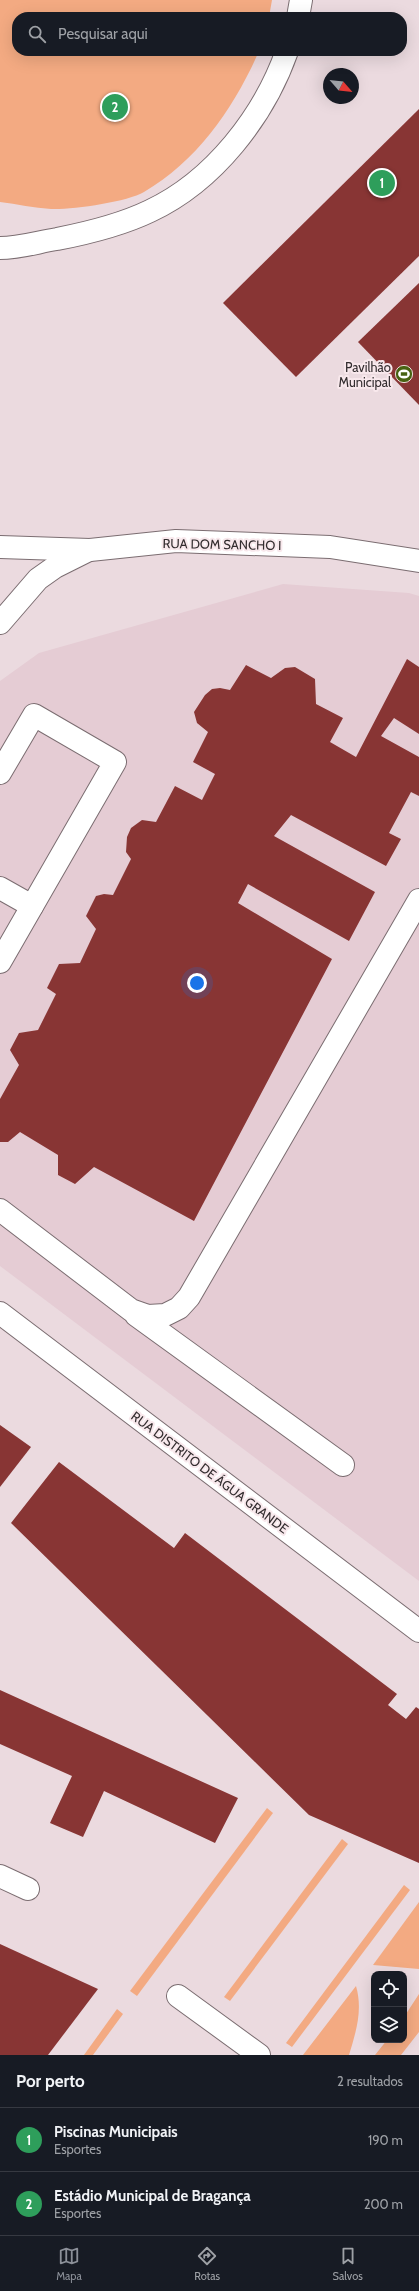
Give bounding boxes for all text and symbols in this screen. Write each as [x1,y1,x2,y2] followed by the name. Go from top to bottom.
[12,12,407,56] search box
[26,23,48,45] icon: search
[58,25,148,43] text: Pesquisar aqui
[323,68,359,104] north arrow
[102,92,128,122] pin: 2
[369,168,395,198] pin: 1
[339,359,391,390] place label: Pavilhão Municipal
[394,364,414,384] sports icon: Pavilhão Municipal
[162,535,282,553] street label: RUA DOM SANCHO I
[187,973,207,993] your location
[128,1407,292,1536] street label: RUA DISTRITO DE ÁGUA GRANDE
[371,1971,407,2043] map controls
[371,1971,407,2007] button: locate
[371,2007,407,2043] button: layers
[16,2071,85,2091] text: Por perto
[337,2073,403,2089] text: 2 resultados
[54,2123,178,2141] text: Piscinas Municipais
[27,2132,31,2148] text: 1
[368,2132,403,2148] text: 190 m
[54,2141,101,2157] text: Esportes
[54,2187,251,2205] text: Estádio Municipal de Bragança
[26,2196,32,2212] text: 2
[364,2196,403,2212] text: 200 m
[54,2205,101,2221] text: Esportes
[56,2245,82,2283] tab: Mapa
[194,2245,220,2283] tab: Rotas
[333,2245,363,2283] tab: Salvos

